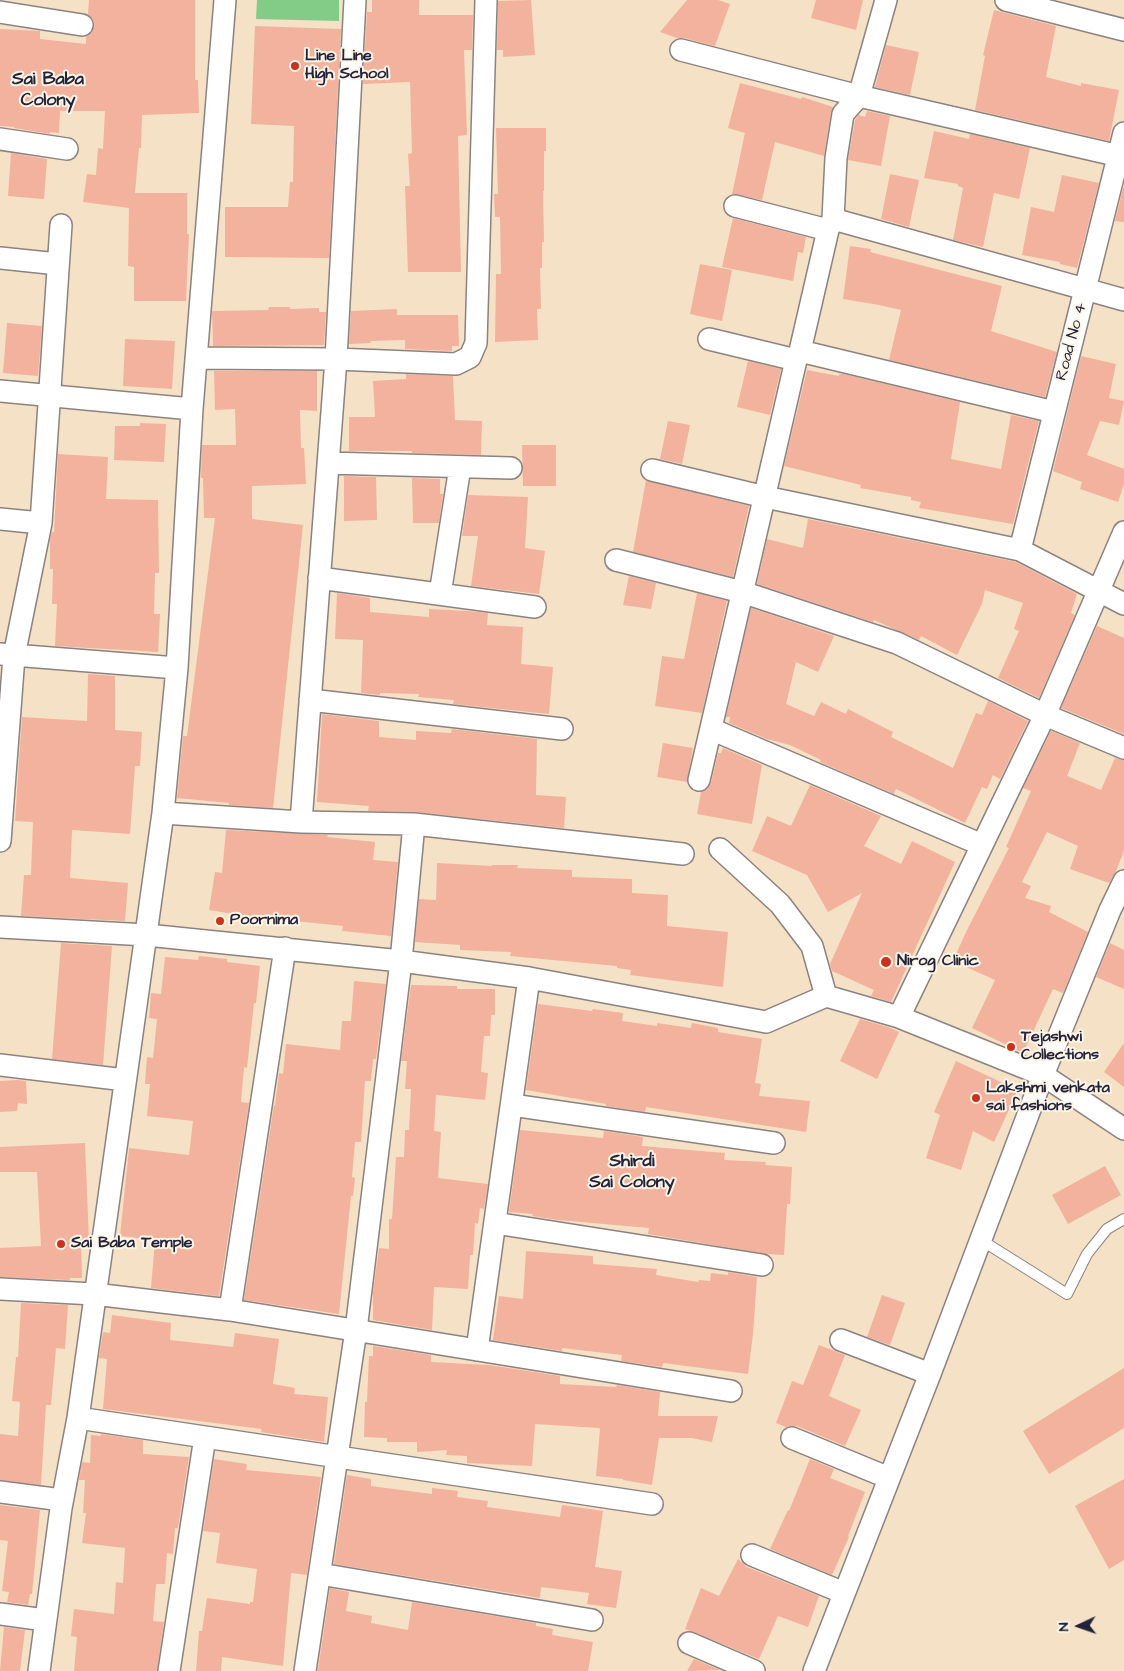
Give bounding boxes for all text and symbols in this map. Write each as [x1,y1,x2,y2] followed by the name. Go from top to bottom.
[305,47,389,85] place label: Line Line High School
[289,60,301,72] marker: Line Line High School
[12,69,84,112] district label: Sai Baba Colony
[1052,301,1092,383] street label: Road No 4
[230,911,298,931] place label: Poornima
[214,915,226,927] marker: Poornima
[897,952,979,972] place label: Nirog Clinic
[879,955,893,969] marker: Nirog Clinic
[1021,1028,1099,1066] place label: Tejashwi Collections
[1005,1041,1017,1053] marker: Tejashwi Collections
[986,1079,1110,1117] place label: Lakshmi venkata sai fashions
[970,1092,982,1104] marker: Lakshmi venkata sai fashions
[589,1151,675,1194] district label: Shirdi Sai Colony
[71,1234,192,1254] place label: Sai Baba Temple
[55,1238,67,1250] marker: Sai Baba Temple
[1054,1601,1104,1651] north arrow
[1054,1622,1074,1632] text: N

